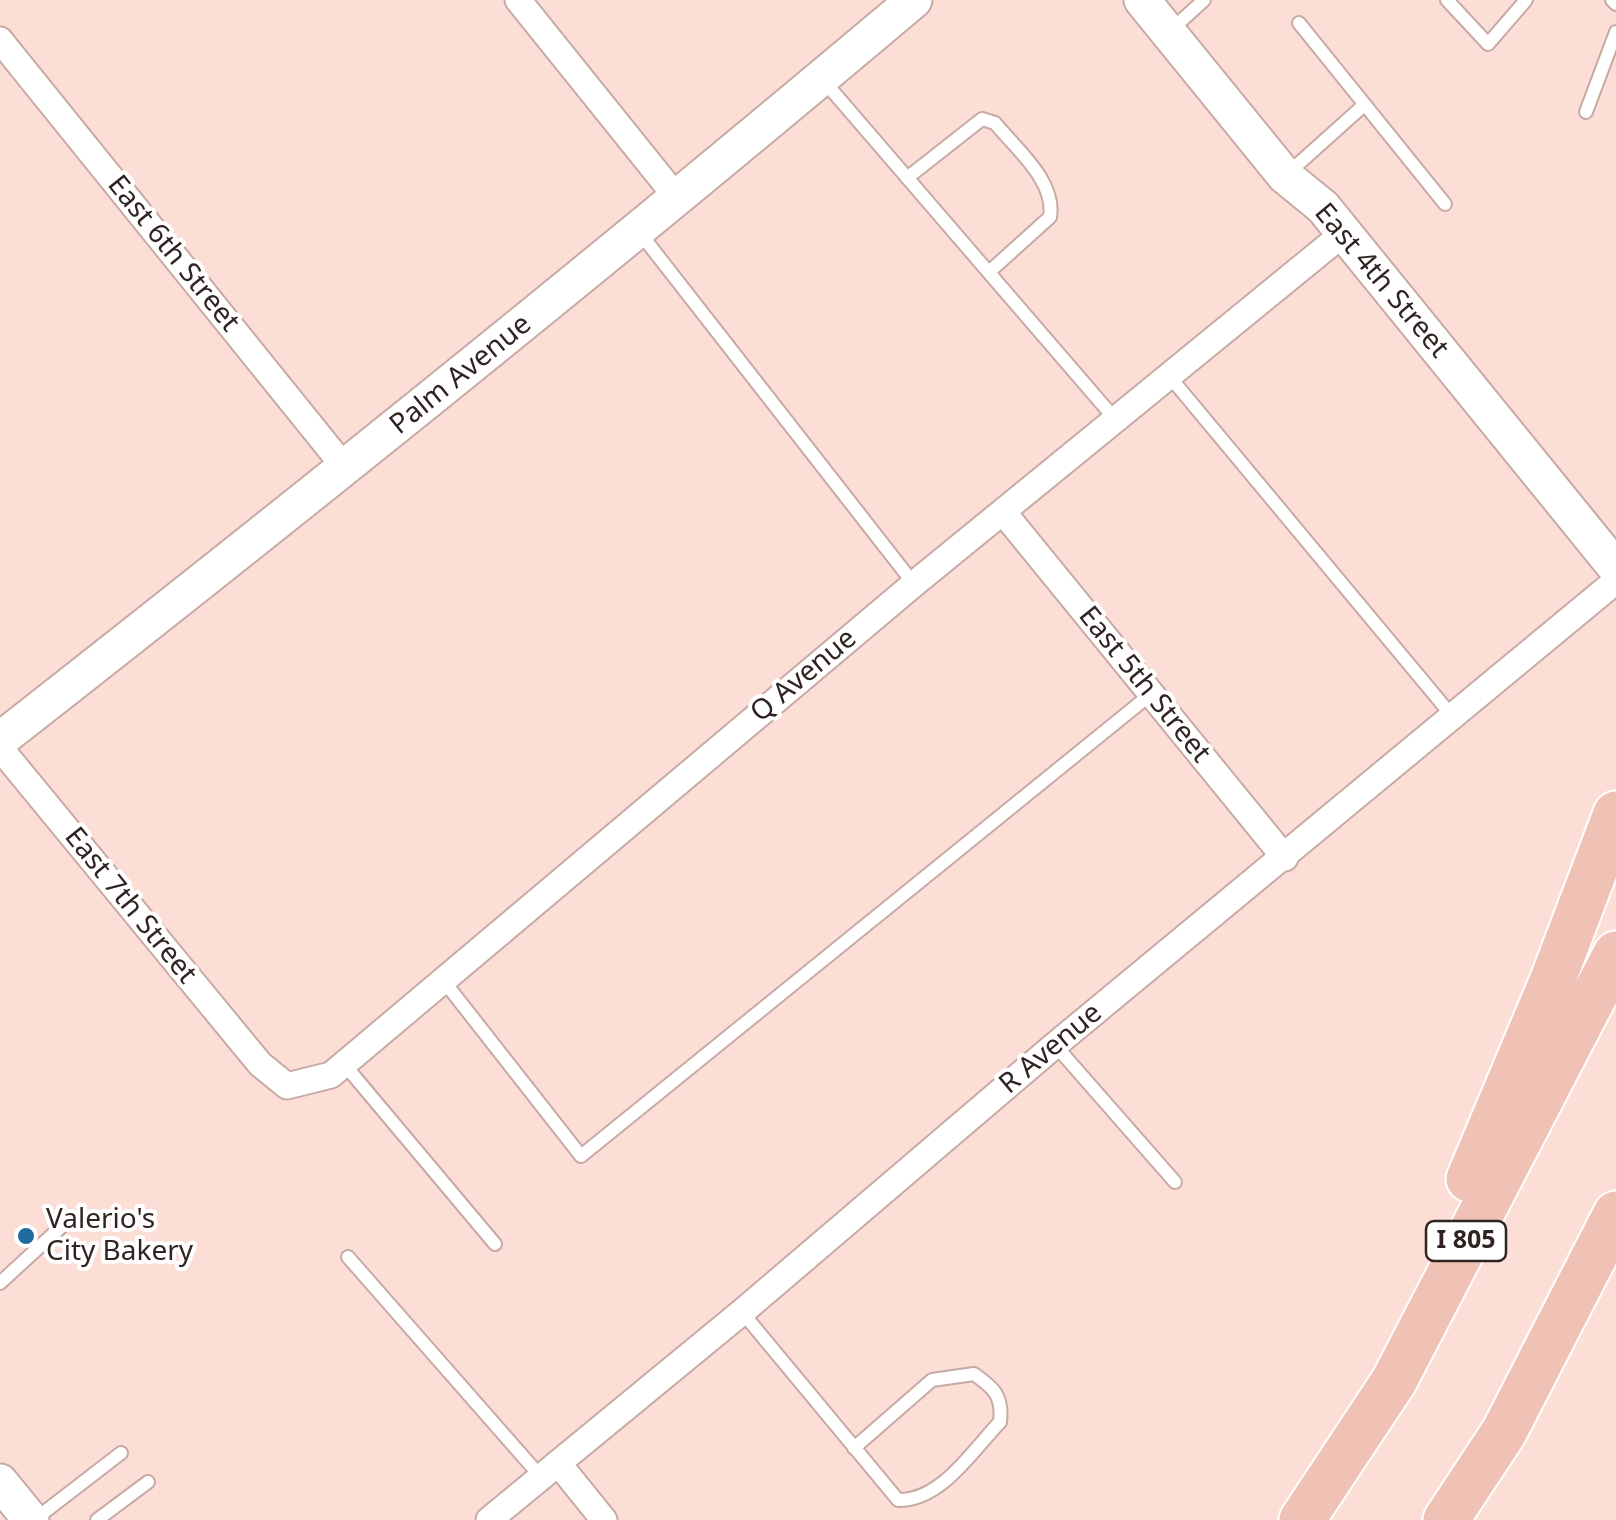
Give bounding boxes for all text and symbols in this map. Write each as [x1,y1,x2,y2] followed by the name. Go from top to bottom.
[100,169,246,339] street label: East 6th Street
[1307,197,1455,365] street label: East 4th Street
[384,308,538,442] street label: Palm Avenue
[1071,600,1217,770] street label: East 5th Street
[744,622,864,730] street label: Q Avenue
[57,821,203,991] street label: East 7th Street
[993,997,1109,1101] street label: R Avenue
[46,1203,193,1269] place label: Valerio's City Bakery
[1426,1221,1506,1261] road number: I 805
[15,1225,37,1247] marker: Valerio's City Bakery

